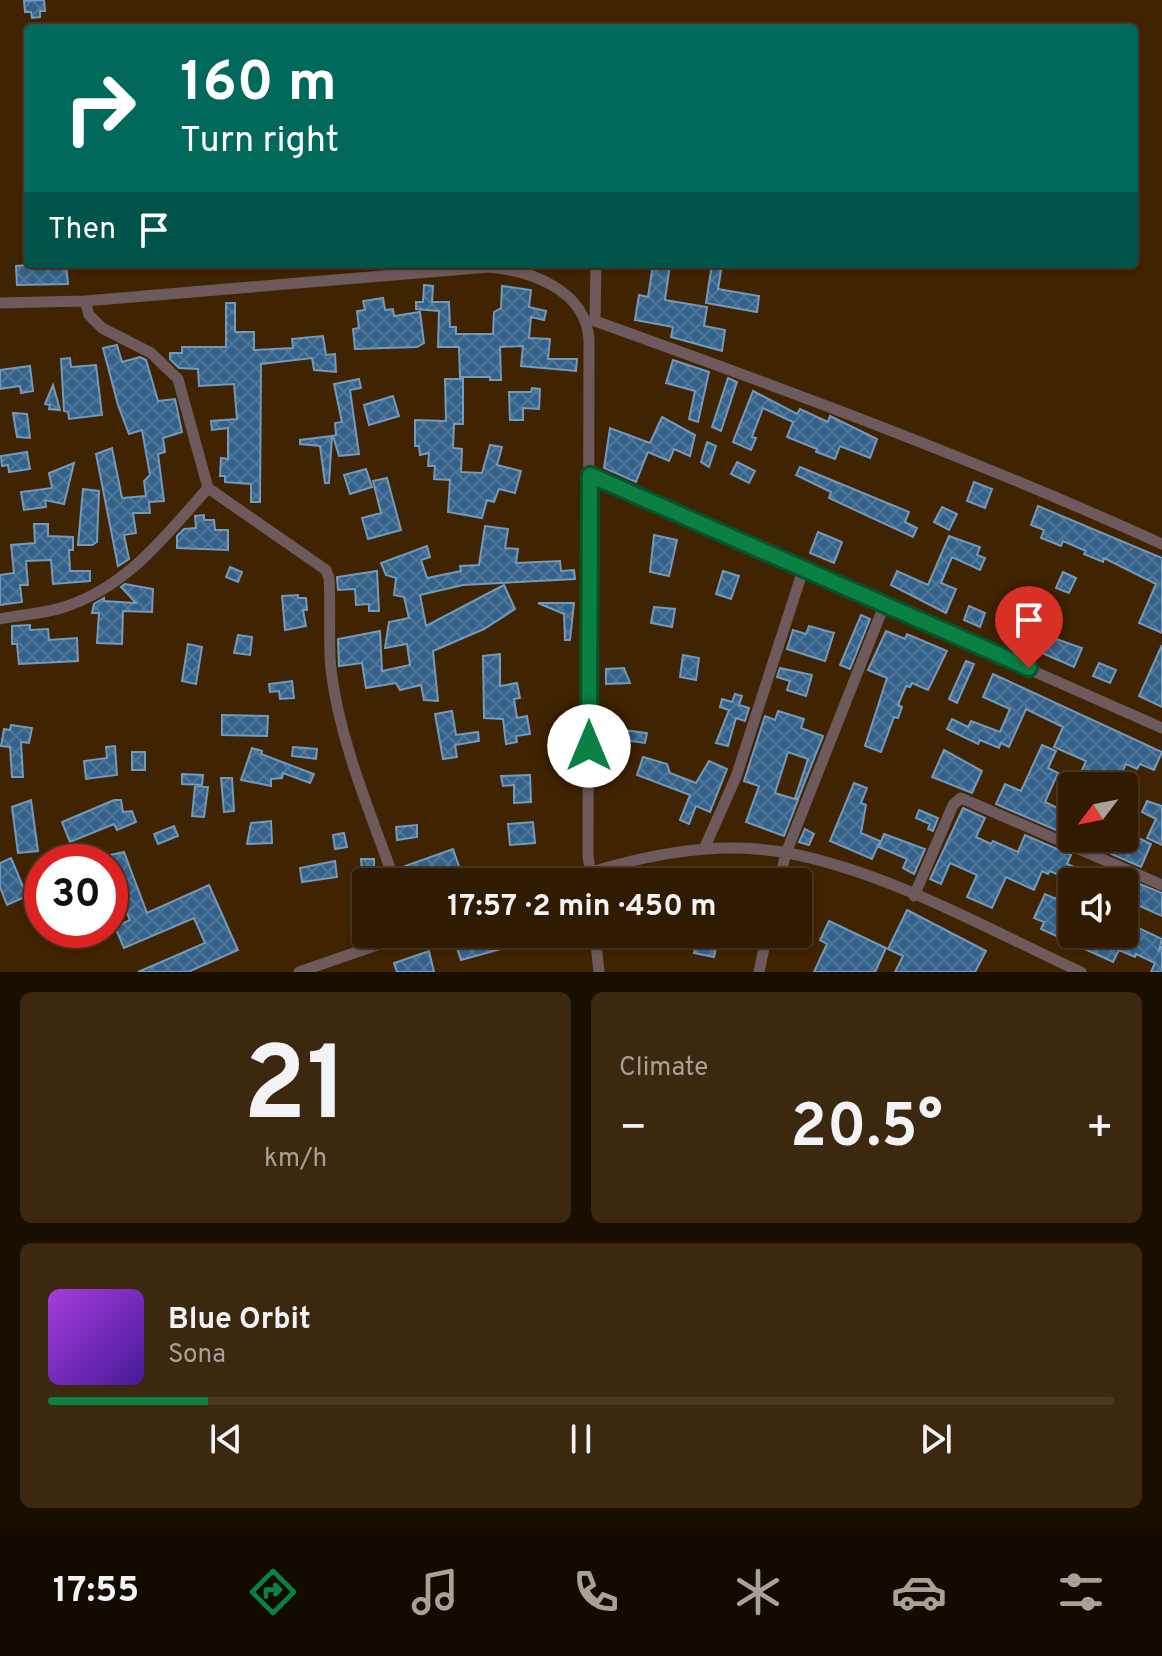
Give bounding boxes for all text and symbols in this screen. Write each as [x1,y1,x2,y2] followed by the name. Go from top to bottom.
[180,50,337,120] text: 160 m
[48,56,152,160] icon: right
[180,119,339,165] text: Turn right
[132,208,176,252] icon: arrive
[48,212,116,249] text: Then
[995,586,1063,668] pin
[1007,598,1051,642] icon: arrive
[547,704,631,788] position arrow
[1058,772,1138,852] north arrow
[1058,772,1138,948] map controls
[24,844,128,948] speed limit sign: 30
[1058,868,1138,948] button: sound
[447,889,717,926] text: 17:57 · 2 min · 450 m
[243,1025,348,1157] text: 21
[619,1052,708,1085] text: Climate
[790,1092,943,1168] text: 20.5°
[619,1102,647,1158] text: −
[1086,1102,1114,1158] text: +
[264,1143,327,1176] text: km/h
[168,1302,311,1339] text: Blue Orbit
[168,1339,226,1372] text: Sona
[204,1417,248,1461] icon: previous
[559,1417,603,1461] icon: pause
[914,1417,958,1461] icon: next
[245,1564,301,1620] icon: directions
[407,1564,463,1620] icon: music
[568,1564,624,1620] icon: phone
[730,1564,786,1620] icon: climate
[891,1564,947,1620] icon: car
[1053,1564,1109,1620] icon: filters
[53,1569,139,1615] text: 17:55

